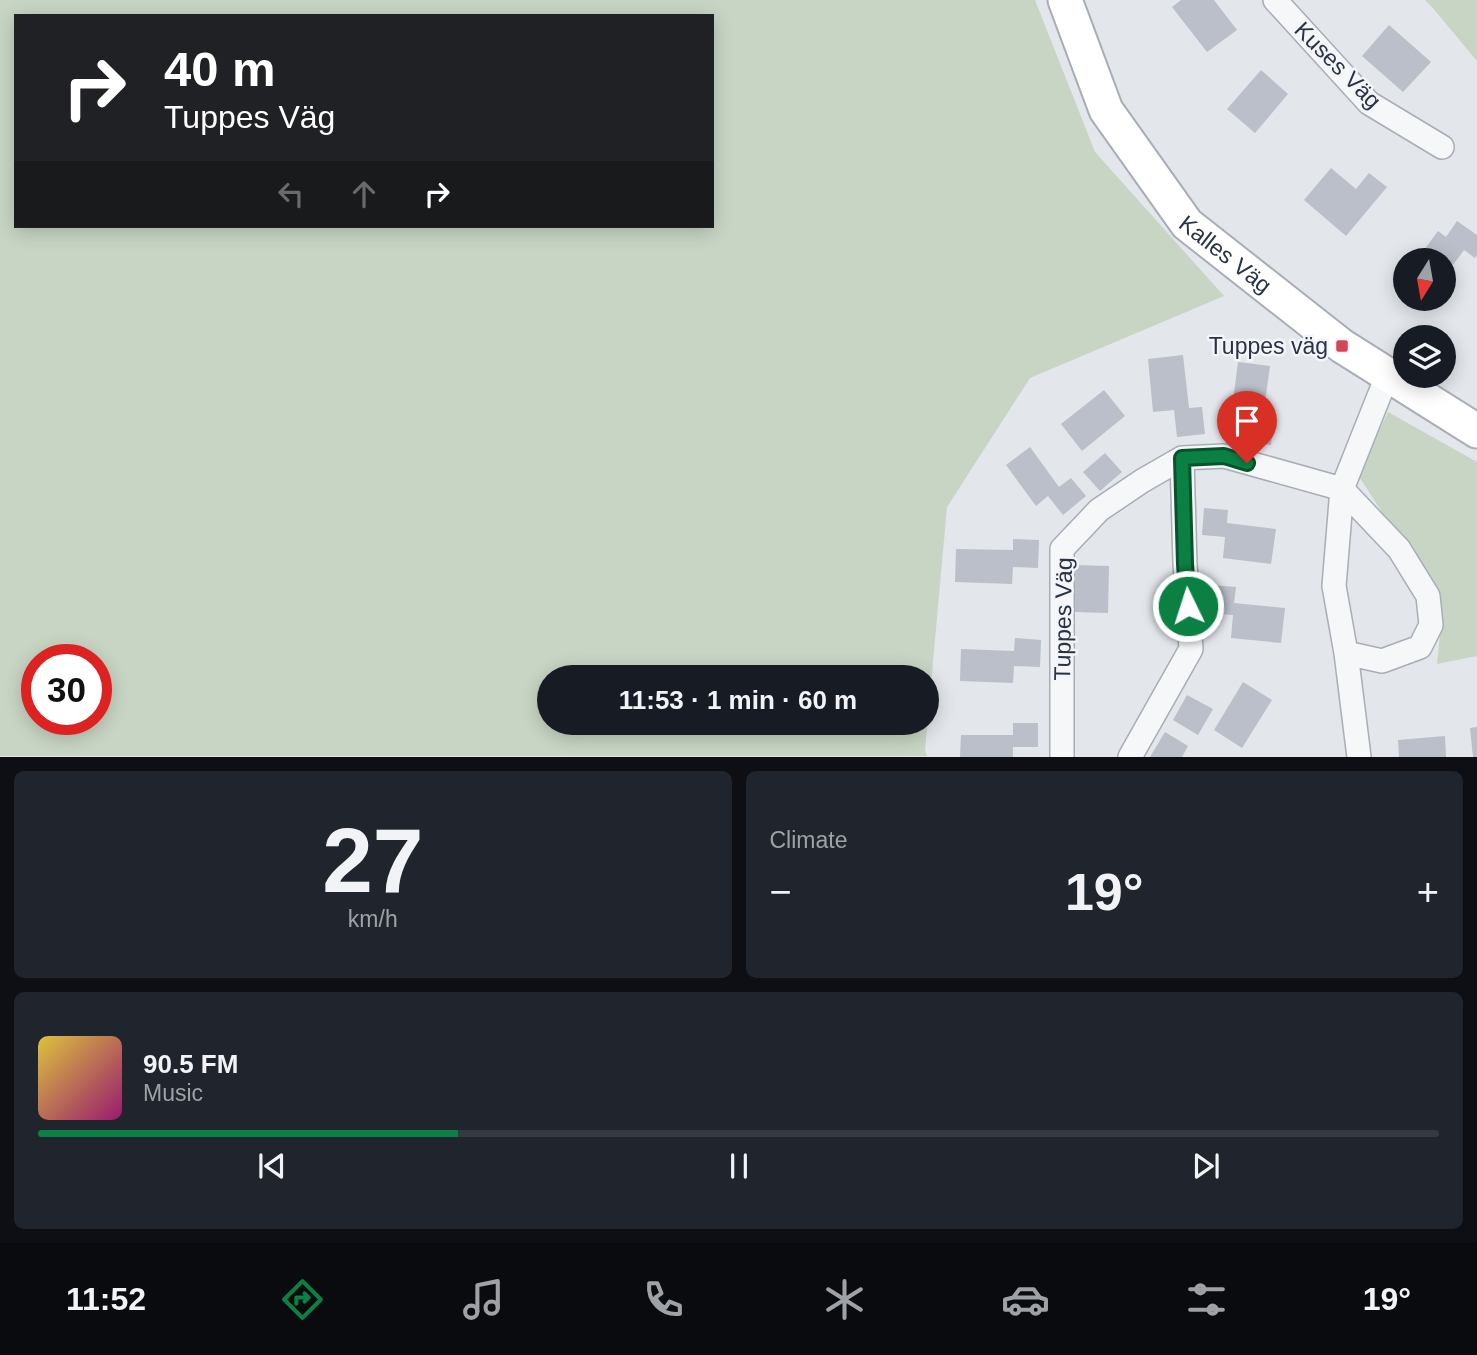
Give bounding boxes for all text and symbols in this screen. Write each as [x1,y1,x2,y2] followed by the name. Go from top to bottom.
[1289,16,1387,114] street label: Kuses Väg
[49,42,140,133] icon: right
[164,42,276,96] text: 40 m
[164,99,335,135] text: Tuppes Väg
[272,175,310,213] icon: left
[345,175,383,213] icon: ahead
[418,175,456,213] icon: right
[1174,210,1277,298] street label: Kalles Väg
[1393,248,1456,312] north arrow
[1393,248,1456,388] map controls
[1393,325,1456,388] button: layers
[1209,333,1328,359] place label: Tuppes väg
[1334,338,1350,354] marker: Tuppes väg
[1217,391,1277,463] pin
[1228,402,1266,440] icon: arrive
[1049,557,1077,681] street label: Tuppes Väg
[1151,569,1225,643] position arrow
[21,644,112,735] speed limit sign: 30
[619,685,857,715] text: 11:53 · 1 min · 60 m
[322,810,423,911] text: 27
[770,827,847,853] text: Climate
[1065,863,1144,921] text: 19°
[770,871,792,913] text: −
[1417,871,1439,913] text: +
[348,906,398,932] text: km/h
[143,1049,238,1079] text: 90.5 FM
[143,1080,203,1106] text: Music
[253,1147,291,1185] icon: previous
[720,1147,758,1185] icon: pause
[1187,1147,1225,1185] icon: next
[278,1275,327,1324] icon: directions
[459,1275,508,1324] icon: music
[639,1275,688,1324] icon: phone
[820,1275,869,1324] icon: climate
[1001,1275,1050,1324] icon: car
[1182,1275,1231,1324] icon: filters
[66,1281,146,1317] text: 11:52
[1363,1281,1411,1317] text: 19°

